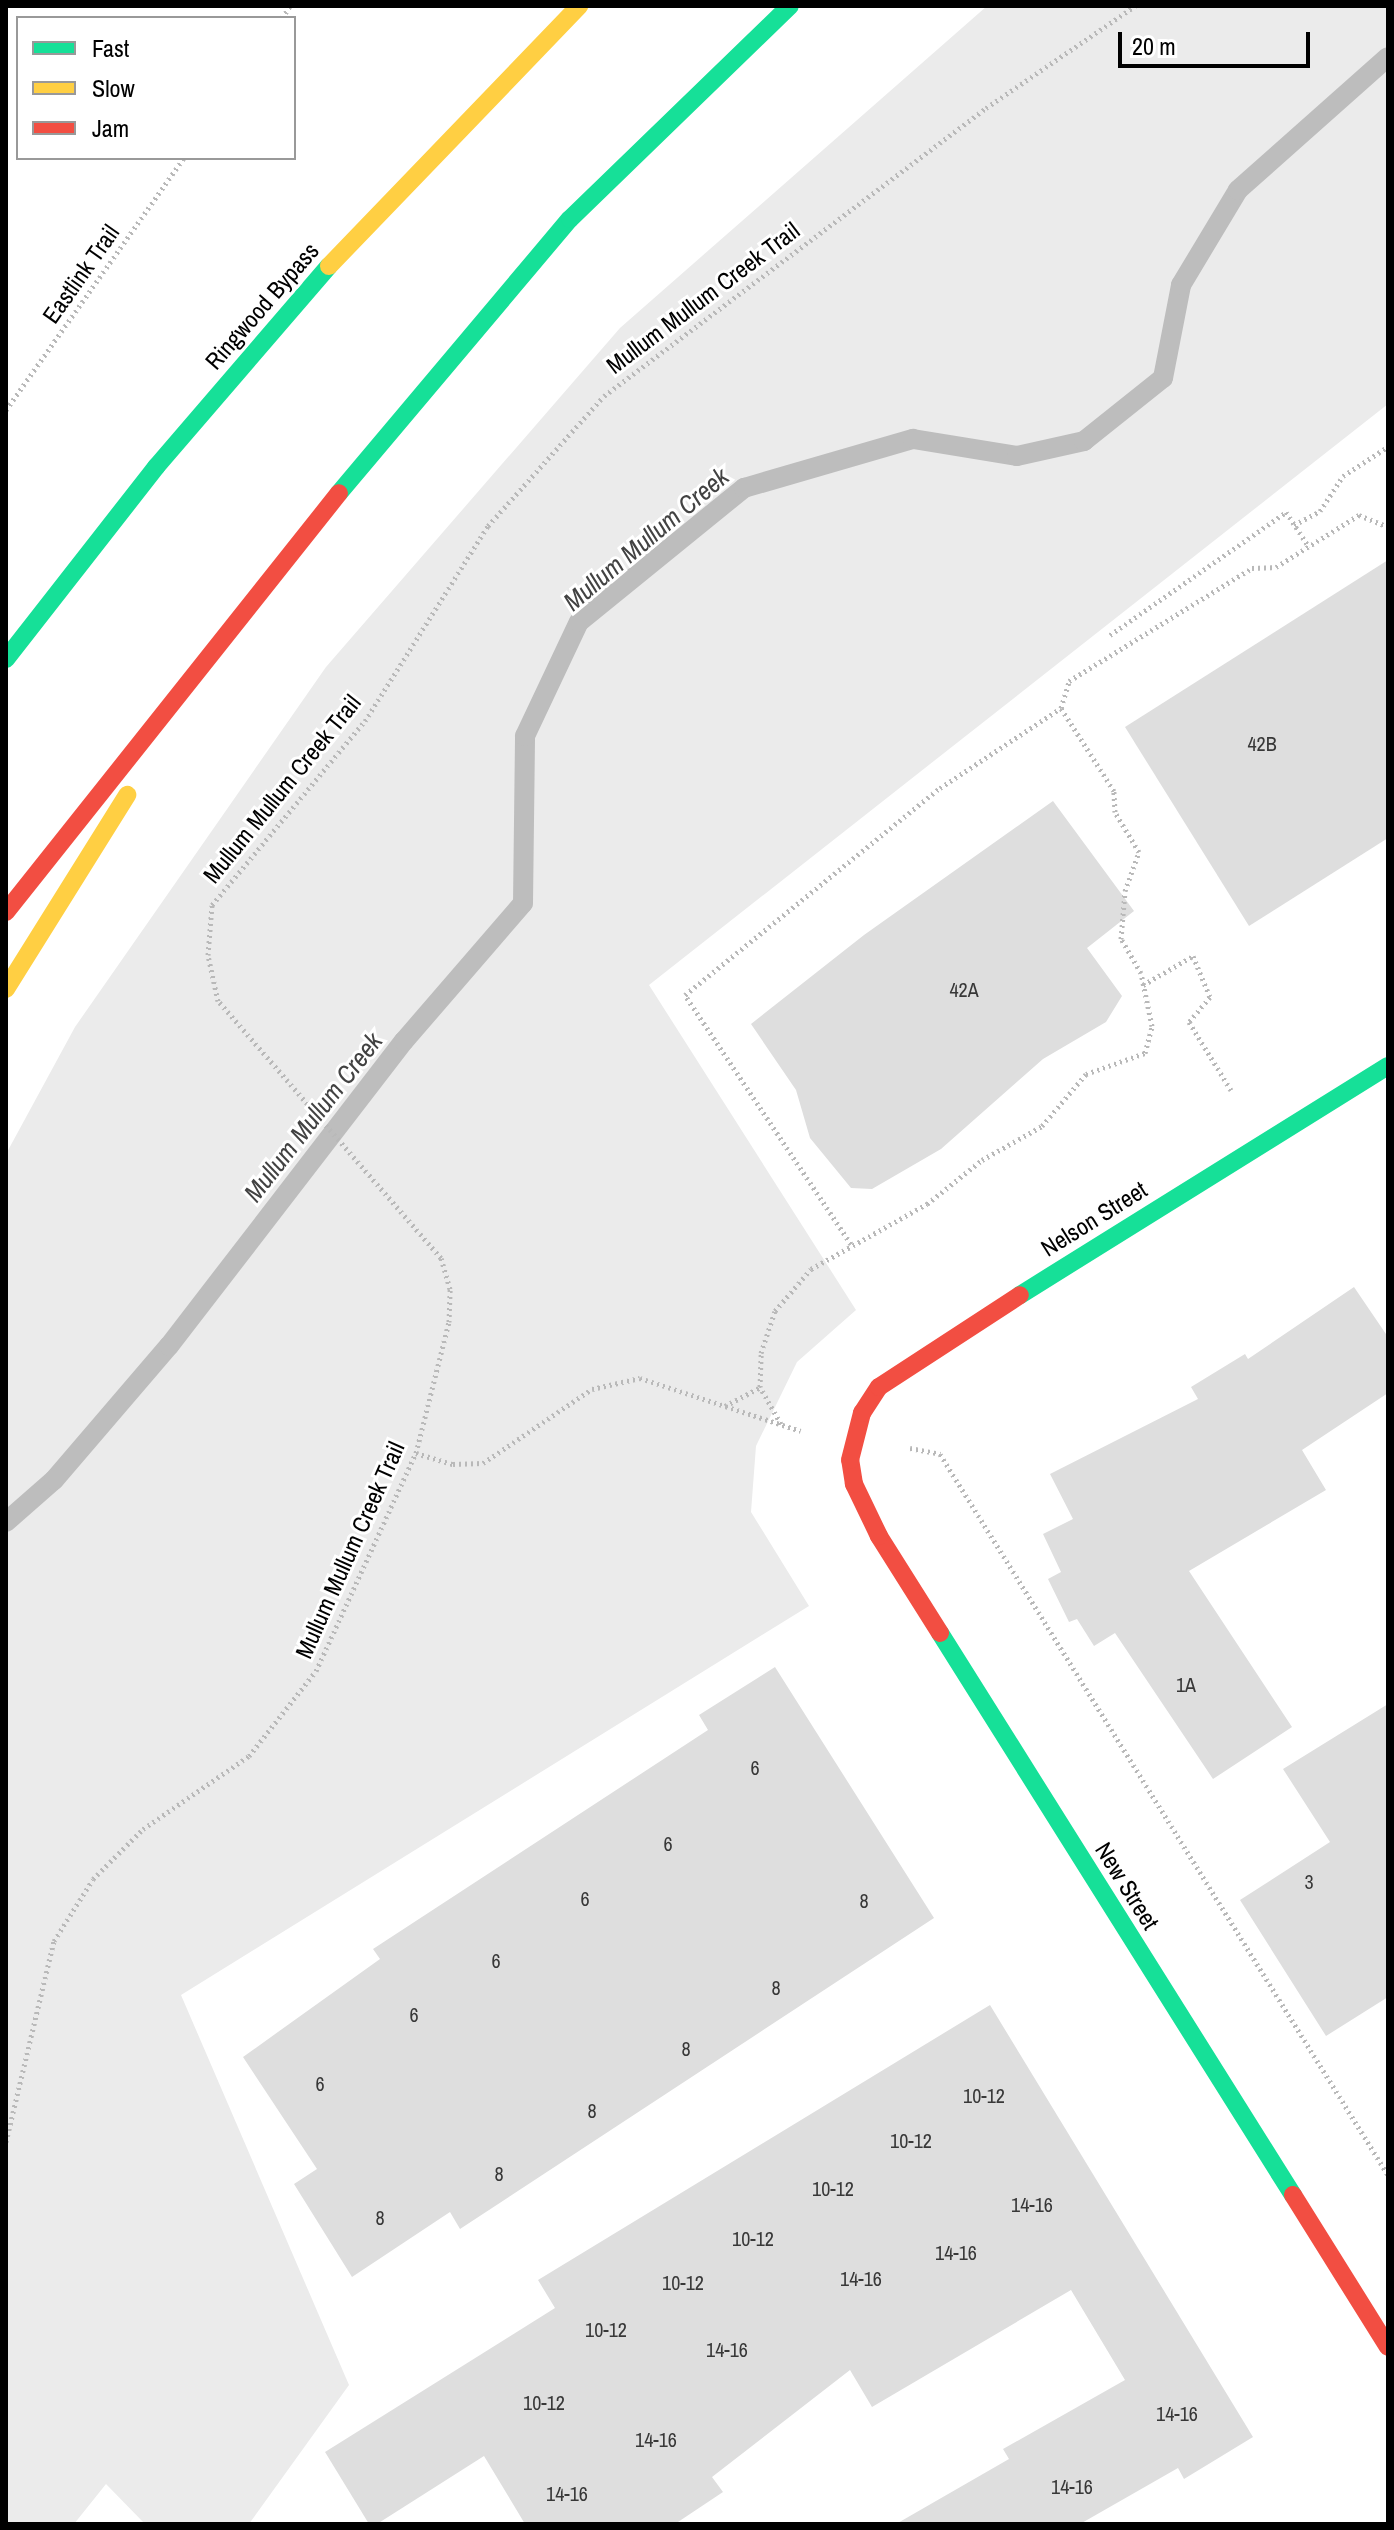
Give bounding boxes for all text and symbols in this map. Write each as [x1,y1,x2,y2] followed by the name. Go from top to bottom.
[16,16,296,160] legend
[1122,16,1314,66] scale bar
[1132,30,1176,62] text: 20 m
[92,32,129,64] text: Fast
[92,72,135,104] text: Slow
[92,112,129,144] text: Jam
[601,216,805,380] street label: Mullum Mullum Creek Trail
[36,219,126,329] street label: Eastlink Trail
[199,237,325,375] street label: Ringwood Bypass
[557,461,735,617] water label: Mullum Mullum Creek
[197,689,367,889] street label: Mullum Mullum Creek Trail
[1247,731,1277,755] house number: 42B
[949,977,979,1001] house number: 42A
[237,1026,389,1208] water label: Mullum Mullum Creek
[1036,1175,1152,1263] street label: Nelson Street
[289,1437,411,1663] street label: Mullum Mullum Creek Trail
[1176,1672,1196,1696] house number: 1A
[750,1755,760,1779] house number: 6
[663,1831,673,1855] house number: 6
[1089,1837,1165,1935] street label: New Street
[1304,1869,1314,1893] house number: 3
[580,1886,590,1910] house number: 6
[859,1888,869,1912] house number: 8
[491,1948,501,1972] house number: 6
[771,1975,781,1999] house number: 8
[409,2002,419,2026] house number: 6
[681,2036,691,2060] house number: 8
[315,2071,325,2095] house number: 6
[963,2083,1005,2107] house number: 10-12
[587,2098,597,2122] house number: 8
[890,2128,932,2152] house number: 10-12
[494,2161,504,2185] house number: 8
[812,2176,854,2200] house number: 10-12
[1011,2192,1053,2216] house number: 14-16
[375,2205,385,2229] house number: 8
[732,2226,774,2250] house number: 10-12
[935,2240,977,2264] house number: 14-16
[840,2266,882,2290] house number: 14-16
[662,2270,704,2294] house number: 10-12
[585,2317,627,2341] house number: 10-12
[706,2337,748,2361] house number: 14-16
[523,2390,565,2414] house number: 10-12
[1156,2401,1198,2425] house number: 14-16
[635,2427,677,2451] house number: 14-16
[1051,2474,1093,2498] house number: 14-16
[546,2481,588,2505] house number: 14-16

